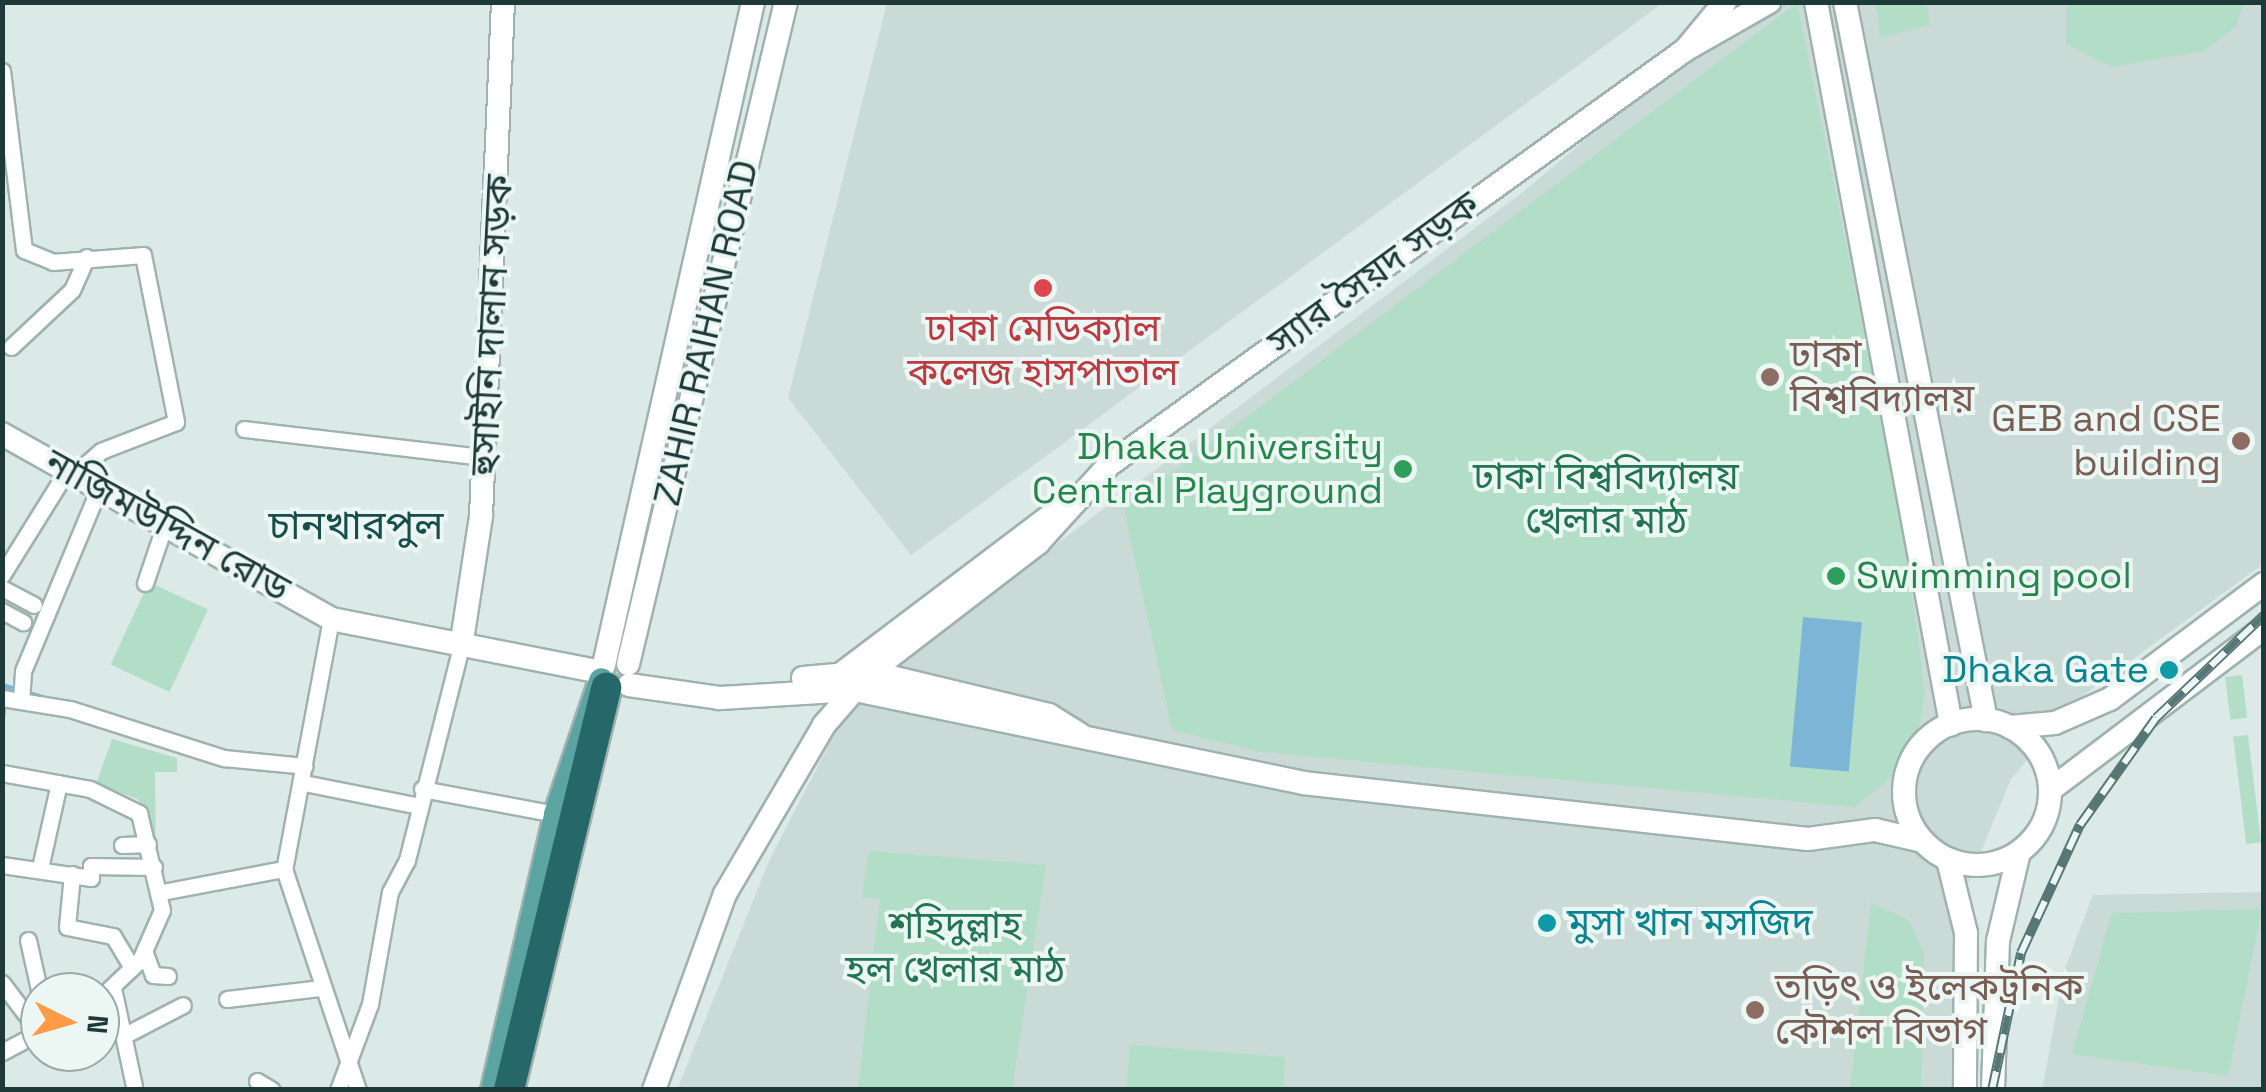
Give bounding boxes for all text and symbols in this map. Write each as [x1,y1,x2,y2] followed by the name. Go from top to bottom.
[644,156,768,510] street label: ZAHIR RAIHAN ROAD
[461,173,523,477] street label: হুসাইনি দালান সড়ক
[1260,182,1488,366] street label: স্যার সৈয়দ সড়ক
[1030,275,1056,301] marker: ঢাকা মেডিক্যাল কলেজ হাসপাতাল
[908,306,1178,396] place label: ঢাকা মেডিক্যাল কলেজ হাসপাতাল
[1790,332,1974,422] place label: ঢাকা বিশ্ববিদ্যালয়
[1759,366,1781,388] marker: ঢাকা বিশ্ববিদ্যালয়
[1991,396,2221,486] place label: GEB and CSE building
[1032,424,1383,514] place label: Dhaka University Central Playground
[2230,430,2252,452] marker: GEB and CSE building
[37,440,297,612] street label: নাজিমউদ্দিন রোড
[1473,454,1739,544] park label: ঢাকা বিশ্ববিদ্যালয় খেলার মাঠ
[1392,458,1414,480] marker: Dhaka University Central Playground
[268,502,444,550] district label: চানখারপুল
[1856,553,2132,599] place label: Swimming pool
[1825,565,1847,587] marker: Swimming pool
[1942,647,2149,693] place label: Dhaka Gate
[2158,659,2180,681] marker: Dhaka Gate
[1567,900,1812,946] place label: মুসা খান মসজিদ
[845,903,1065,992] park label: শহিদুল্লাহ হল খেলার মাঠ
[1536,912,1558,934] marker: মুসা খান মসজিদ
[1775,965,2083,1054] place label: তড়িৎ ও ইলেকট্রনিক কৌশল বিভাগ
[20,972,120,1072] north arrow
[1744,999,1766,1021] marker: তড়িৎ ও ইলেকট্রনিক কৌশল বিভাগ
[79,1014,117,1035] text: N

